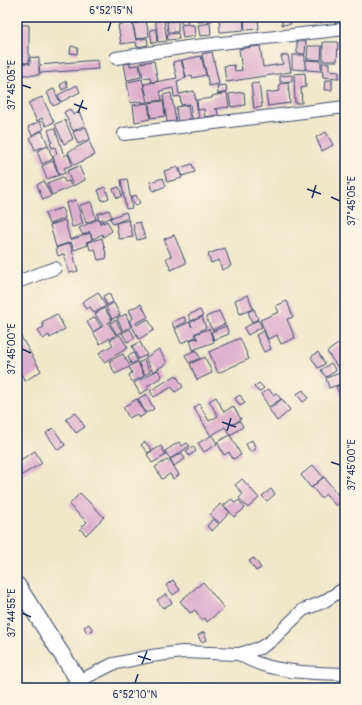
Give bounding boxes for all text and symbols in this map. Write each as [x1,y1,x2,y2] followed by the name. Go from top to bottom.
[89,5,133,17] text: 6°52'15"N
[6,60,18,110] text: 37°45'05"E
[346,176,358,226] text: 37°45'05"E
[6,323,18,375] text: 37°45'00"E
[346,439,358,491] text: 37°45'00"E
[6,589,18,637] text: 37°44'55"E
[113,689,158,701] text: 6°52'10"N

